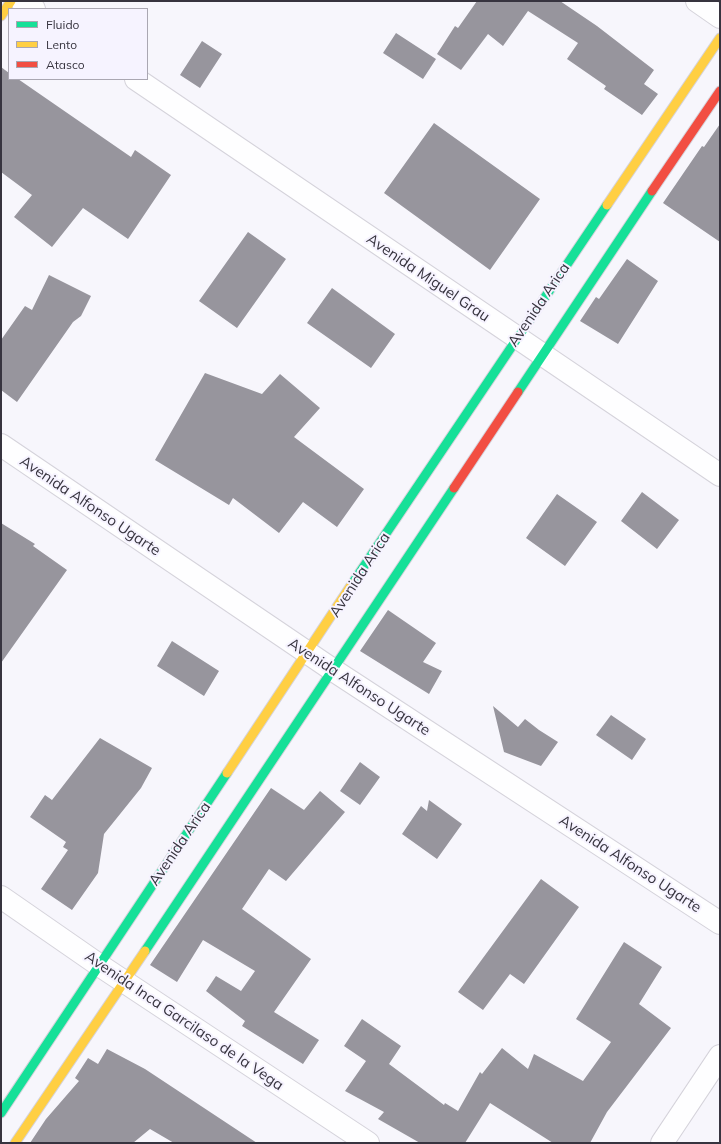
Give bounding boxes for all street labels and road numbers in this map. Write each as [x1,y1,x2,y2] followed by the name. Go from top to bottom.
[363,230,493,326] street label: Avenida Miguel Grau
[504,260,574,350] street label: Avenida Arica
[16,452,164,560] street label: Avenida Alfonso Ugarte
[326,529,394,621] street label: Avenida Arica
[285,634,433,740] street label: Avenida Alfonso Ugarte
[145,799,215,889] street label: Avenida Arica
[556,811,704,917] street label: Avenida Alfonso Ugarte
[81,948,287,1094] street label: Avenida Inca Garcilaso de la Vega

